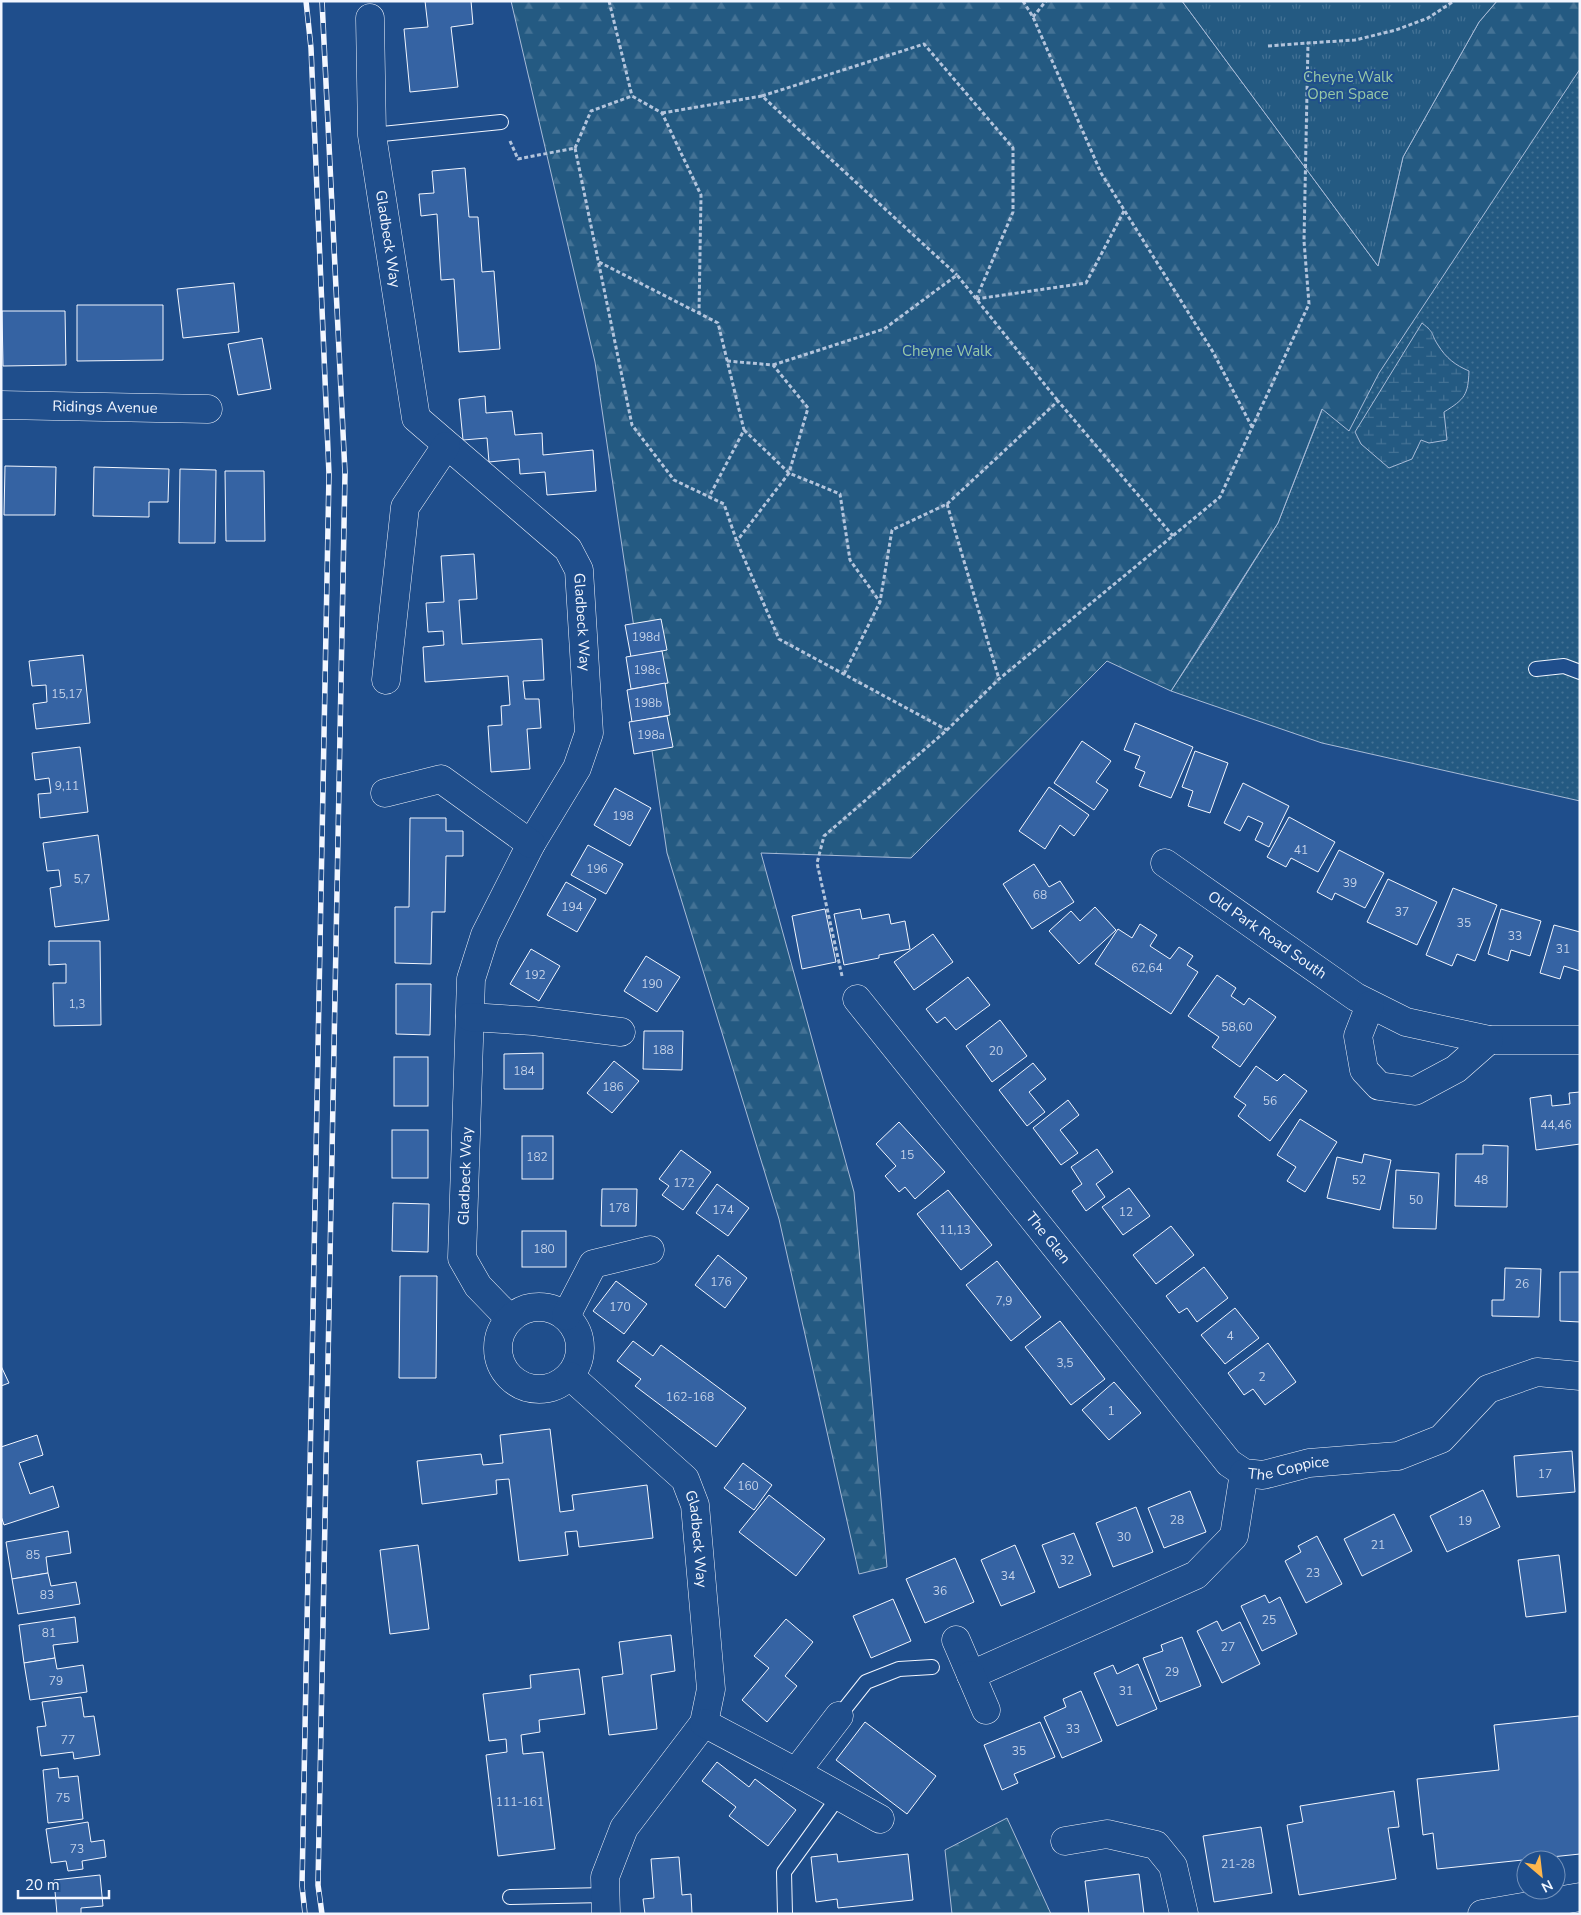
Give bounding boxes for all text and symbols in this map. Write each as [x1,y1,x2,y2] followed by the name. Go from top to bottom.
[1303,67,1394,104] park label: Cheyne Walk Open Space
[371,189,406,289] street label: Gladbeck Way
[902,341,993,361] park label: Cheyne Walk
[52,396,158,418] street label: Ridings Avenue
[569,572,595,672] street label: Gladbeck Way
[632,629,660,645] house number: 198d
[633,662,661,678] house number: 198c
[51,686,83,702] house number: 15,17
[634,695,662,711] house number: 198b
[637,727,665,743] house number: 198a
[55,778,79,794] house number: 9,11
[612,808,634,824] house number: 198
[1294,842,1308,858] house number: 41
[586,861,608,877] house number: 196
[73,871,91,887] house number: 5,7
[1343,875,1357,891] house number: 39
[1204,886,1331,983] street label: Old Park Road South
[1033,887,1047,903] house number: 68
[561,899,583,915] house number: 194
[1395,904,1409,920] house number: 37
[1457,915,1471,931] house number: 35
[1508,928,1522,944] house number: 33
[1556,941,1570,957] house number: 31
[1131,960,1163,976] house number: 62,64
[524,967,546,983] house number: 192
[641,976,663,992] house number: 190
[68,996,86,1012] house number: 1,3
[1221,1019,1253,1035] house number: 58,60
[652,1042,674,1058] house number: 188
[989,1043,1003,1059] house number: 20
[513,1063,535,1079] house number: 184
[602,1079,624,1095] house number: 186
[1263,1093,1277,1109] house number: 56
[1540,1117,1572,1133] house number: 44,46
[453,1126,477,1225] street label: Gladbeck Way
[900,1147,914,1163] house number: 15
[526,1149,548,1165] house number: 182
[1352,1172,1366,1188] house number: 52
[1474,1172,1488,1188] house number: 48
[673,1175,695,1191] house number: 172
[1409,1192,1423,1208] house number: 50
[608,1200,630,1216] house number: 178
[712,1202,734,1218] house number: 174
[1119,1204,1133,1220] house number: 12
[1021,1208,1075,1268] street label: The Glen
[939,1222,971,1238] house number: 11,13
[533,1241,555,1257] house number: 180
[710,1274,732,1290] house number: 176
[1515,1276,1529,1292] house number: 26
[995,1293,1013,1309] house number: 7,9
[609,1299,631,1315] house number: 170
[1226,1328,1234,1344] house number: 4
[1056,1355,1074,1371] house number: 3,5
[1258,1369,1266,1385] house number: 2
[666,1389,714,1405] house number: 162-168
[1107,1403,1115,1419] house number: 1
[1247,1451,1330,1485] street label: The Coppice
[1538,1466,1552,1482] house number: 17
[737,1478,759,1494] house number: 160
[680,1487,712,1589] street label: Gladbeck Way
[1170,1512,1184,1528] house number: 28
[1458,1513,1472,1529] house number: 19
[1117,1529,1131,1545] house number: 30
[1371,1537,1385,1553] house number: 21
[26,1547,40,1563] house number: 85
[1060,1552,1074,1568] house number: 32
[1306,1565,1320,1581] house number: 23
[1001,1568,1015,1584] house number: 34
[933,1583,947,1599] house number: 36
[40,1587,54,1603] house number: 83
[1262,1612,1276,1628] house number: 25
[42,1625,56,1641] house number: 81
[1221,1639,1235,1655] house number: 27
[1165,1664,1179,1680] house number: 29
[49,1673,63,1689] house number: 79
[1119,1683,1133,1699] house number: 31
[1066,1721,1080,1737] house number: 33
[61,1732,75,1748] house number: 77
[1012,1743,1026,1759] house number: 35
[56,1790,70,1806] house number: 75
[496,1794,544,1810] house number: 111-161
[70,1841,84,1857] house number: 73
[1516,1850,1566,1900] north arrow
[1221,1856,1255,1872] house number: 21-28
[18,1868,109,1900] scale bar
[25,1875,60,1895] text: 20 m
[1538,1875,1556,1897] text: N

